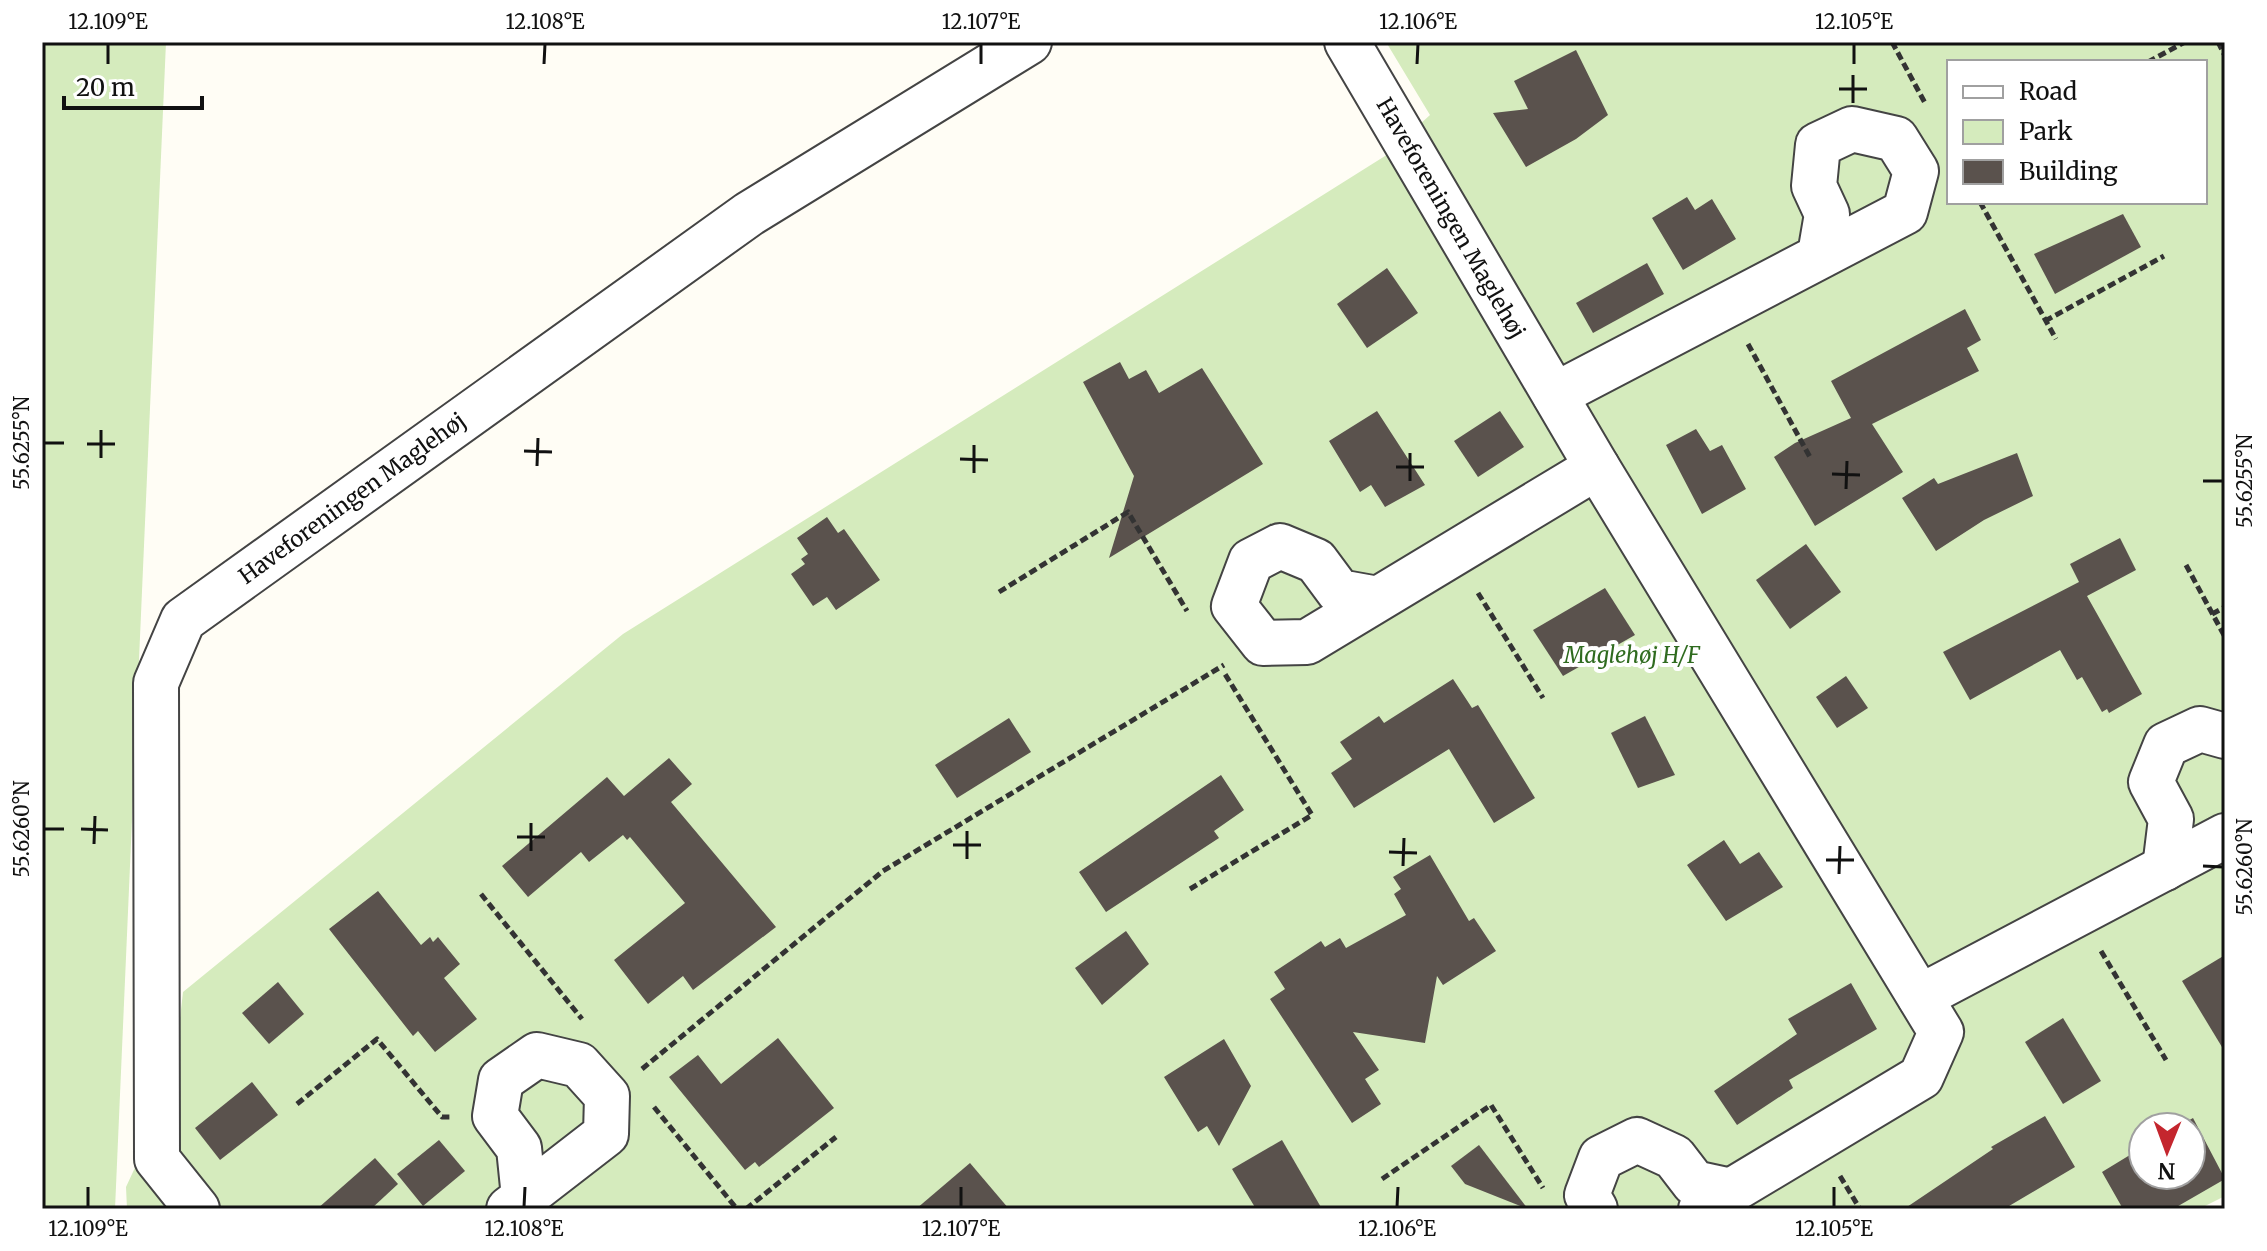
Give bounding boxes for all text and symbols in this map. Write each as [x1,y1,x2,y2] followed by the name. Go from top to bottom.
[68,9,148,34] text: 12.109°E
[505,9,585,34] text: 12.108°E
[942,9,1021,34] text: 12.107°E
[1379,9,1457,34] text: 12.106°E
[1815,9,1893,34] text: 12.105°E
[64,60,202,110] scale bar
[1947,60,2207,204] legend
[76,72,135,103] text: 20 m
[2019,76,2077,107] text: Road
[1370,92,1532,344] street label: Haveforeningen Maglehøj
[2019,116,2073,147] text: Park
[2019,156,2118,187] text: Building
[9,396,34,490] text: 55.6255°N
[233,406,471,590] street label: Haveforeningen Maglehøj
[2232,434,2257,528] text: 55.6255°N
[1563,641,1701,669] park label: Maglehøj H/F
[9,780,34,878] text: 55.6260°N
[2232,818,2257,916] text: 55.6260°N
[2127,1111,2207,1191] north arrow
[2157,1157,2176,1185] text: N
[48,1216,128,1241] text: 12.109°E
[484,1216,564,1241] text: 12.108°E
[922,1216,1001,1241] text: 12.107°E
[1358,1216,1436,1241] text: 12.106°E
[1795,1216,1873,1241] text: 12.105°E

